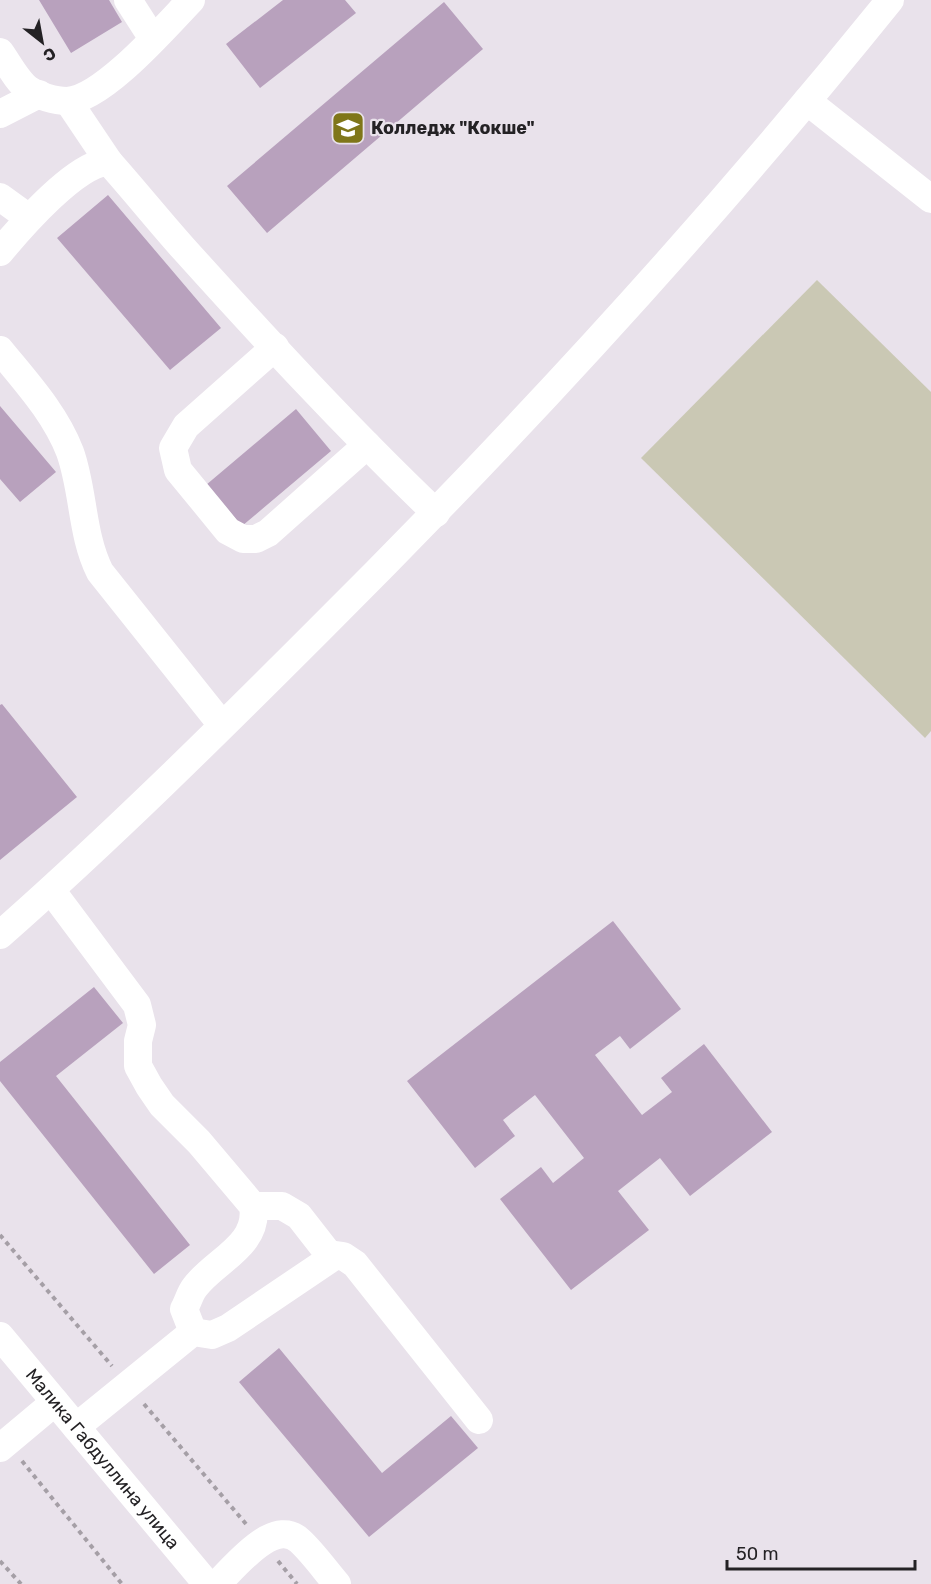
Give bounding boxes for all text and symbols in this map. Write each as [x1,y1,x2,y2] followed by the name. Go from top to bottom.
[12,12,72,72] north arrow
[40,43,59,65] text: С
[330,110,366,146] school or university icon: Колледж "Кокше"
[371,117,535,139] place label: Колледж "Кокше"
[21,1364,184,1554] street label: Малика Габдуллина улица
[727,1533,914,1571] scale bar
[736,1543,779,1565] text: 50 m

